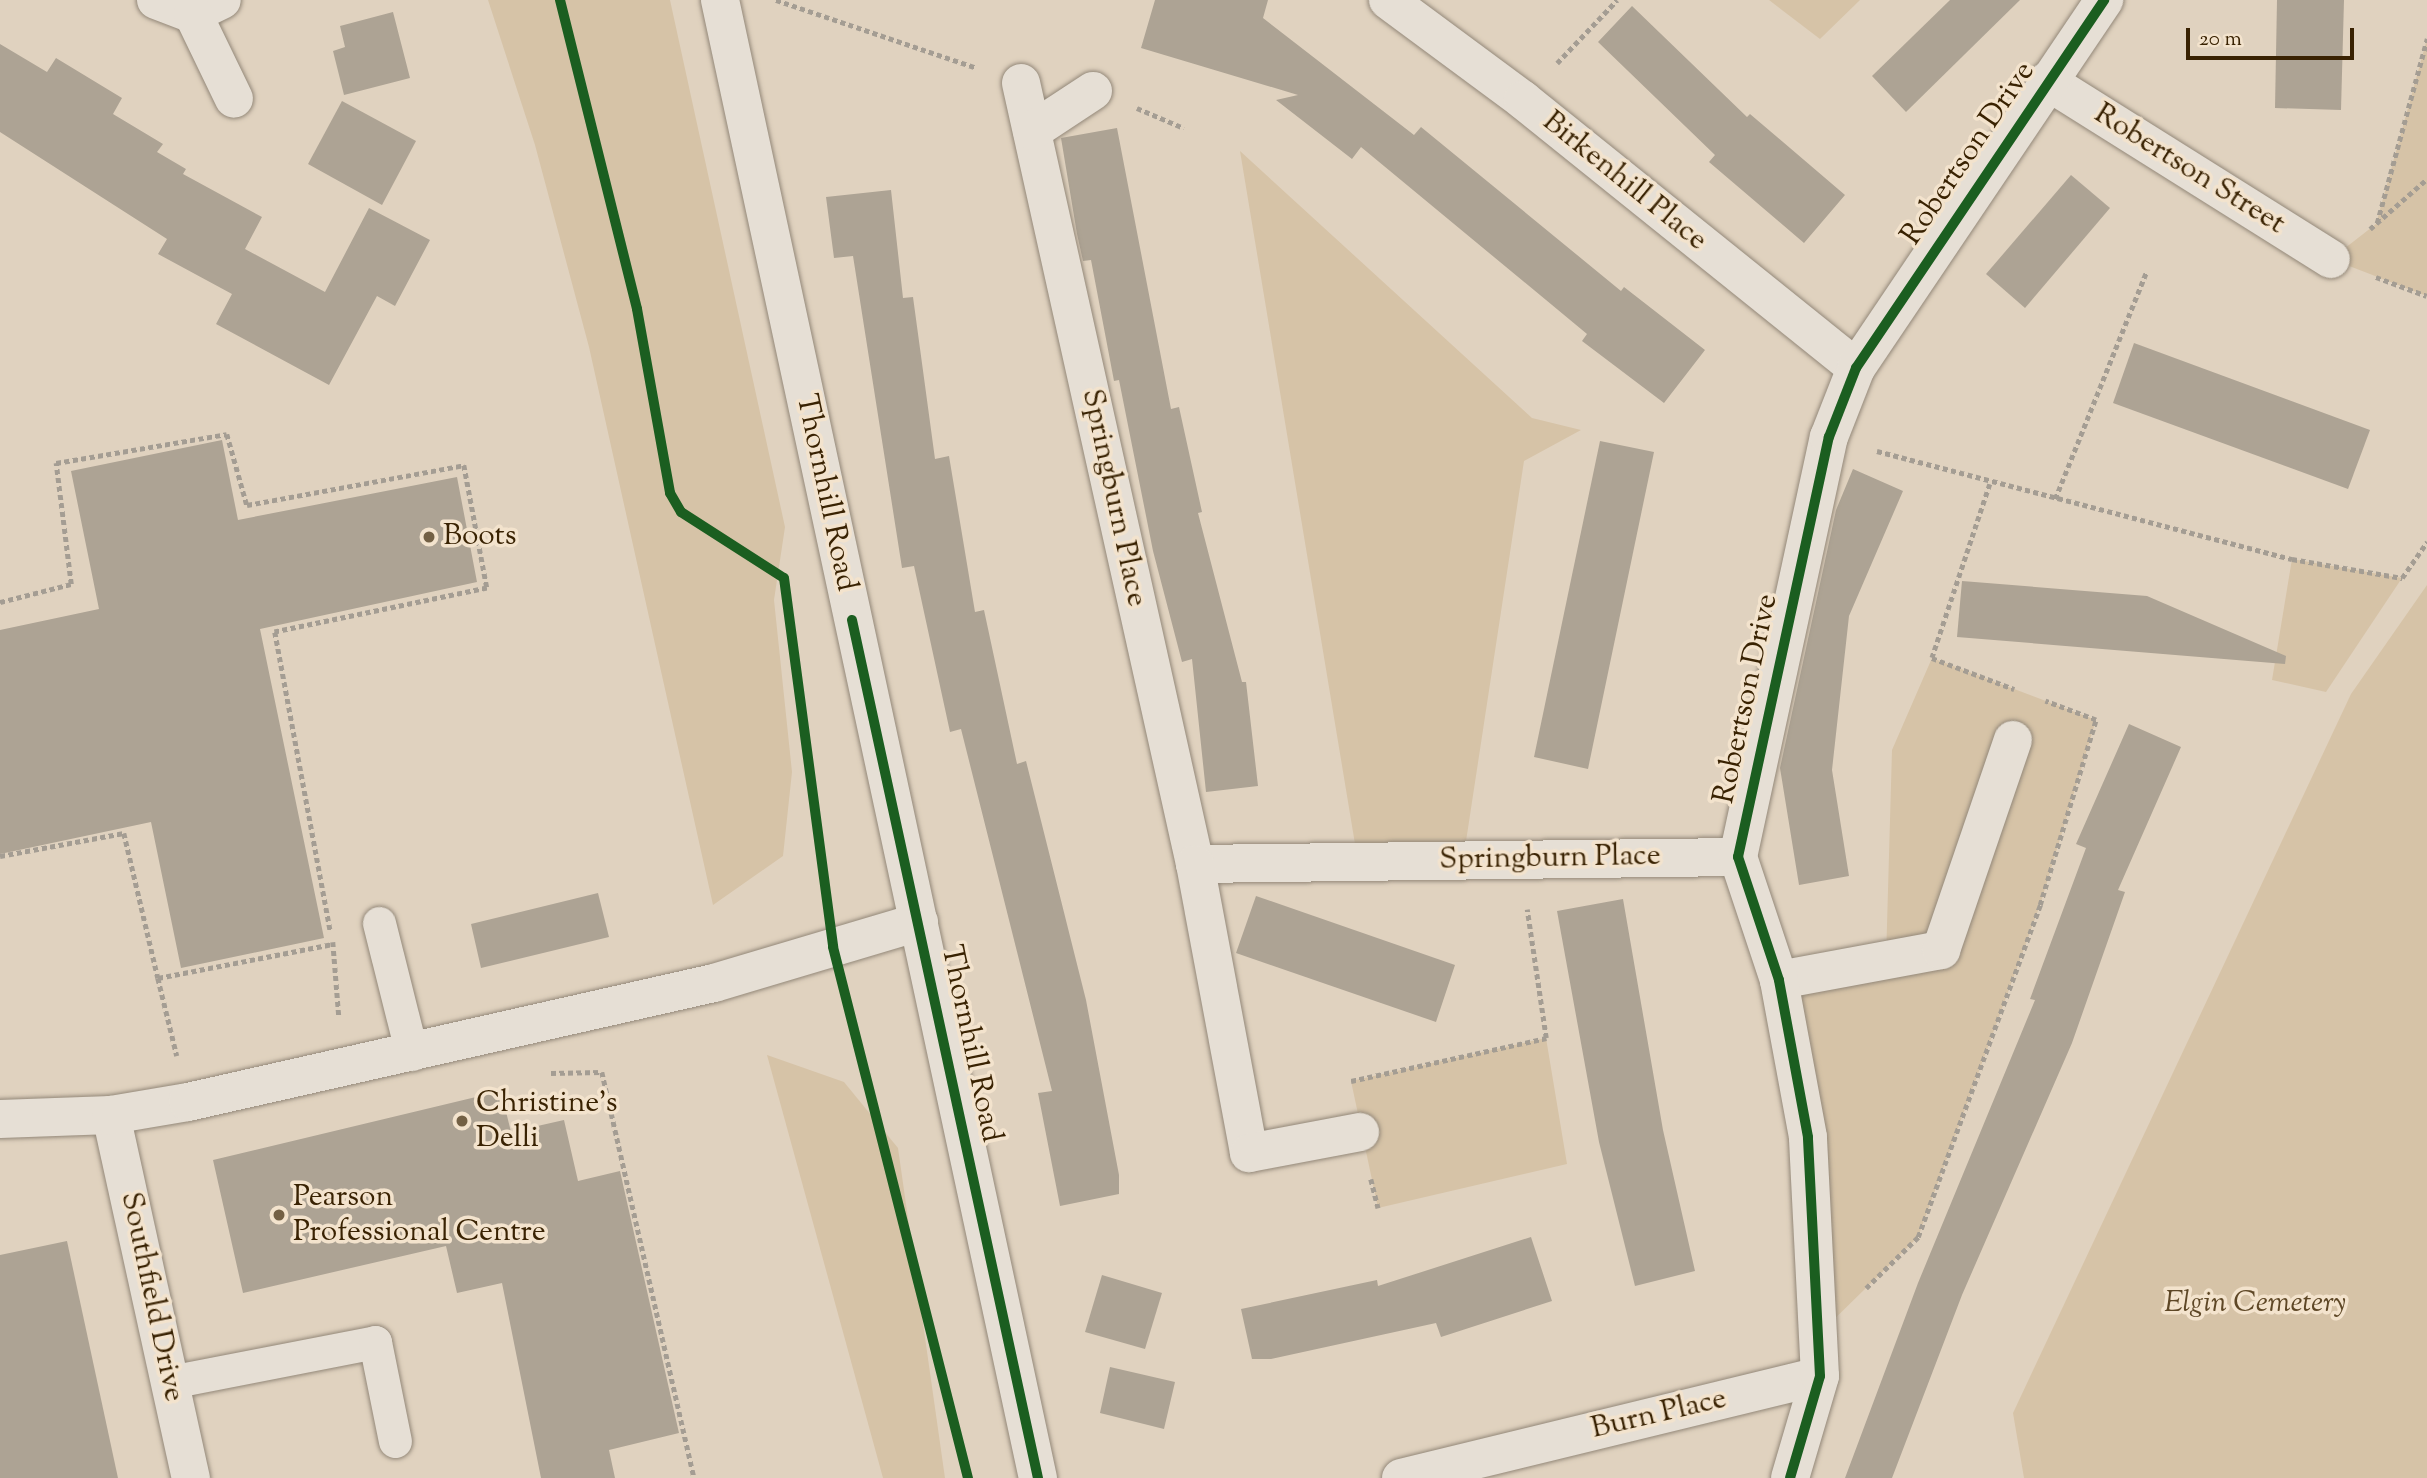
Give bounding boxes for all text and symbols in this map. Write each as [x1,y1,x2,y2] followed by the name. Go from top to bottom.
[2189,14,2357,58] scale bar
[2199,25,2242,55] text: 20 m
[1894,56,2044,252] street label: Robertson Drive
[2087,97,2291,243] street label: Robertson Street
[1534,105,1714,259] street label: Birkenhill Place
[1072,386,1154,610] street label: Springburn Place
[787,391,863,595] street label: Thornhill Road
[443,519,517,555] place label: Boots
[421,529,437,545] marker: Boots
[1707,591,1787,807] street label: Robertson Drive
[1439,839,1661,879] street label: Springburn Place
[932,942,1008,1146] street label: Thornhill Road
[476,1086,618,1156] place label: Christine's Delli
[454,1113,470,1129] marker: Christine's Delli
[293,1180,546,1250] place label: Pearson Professional Centre
[111,1189,191,1405] street label: Southfield Drive
[271,1207,287,1223] marker: Pearson Professional Centre
[2164,1286,2346,1322] park label: Elgin Cemetery
[1588,1382,1730,1448] street label: Burn Place

